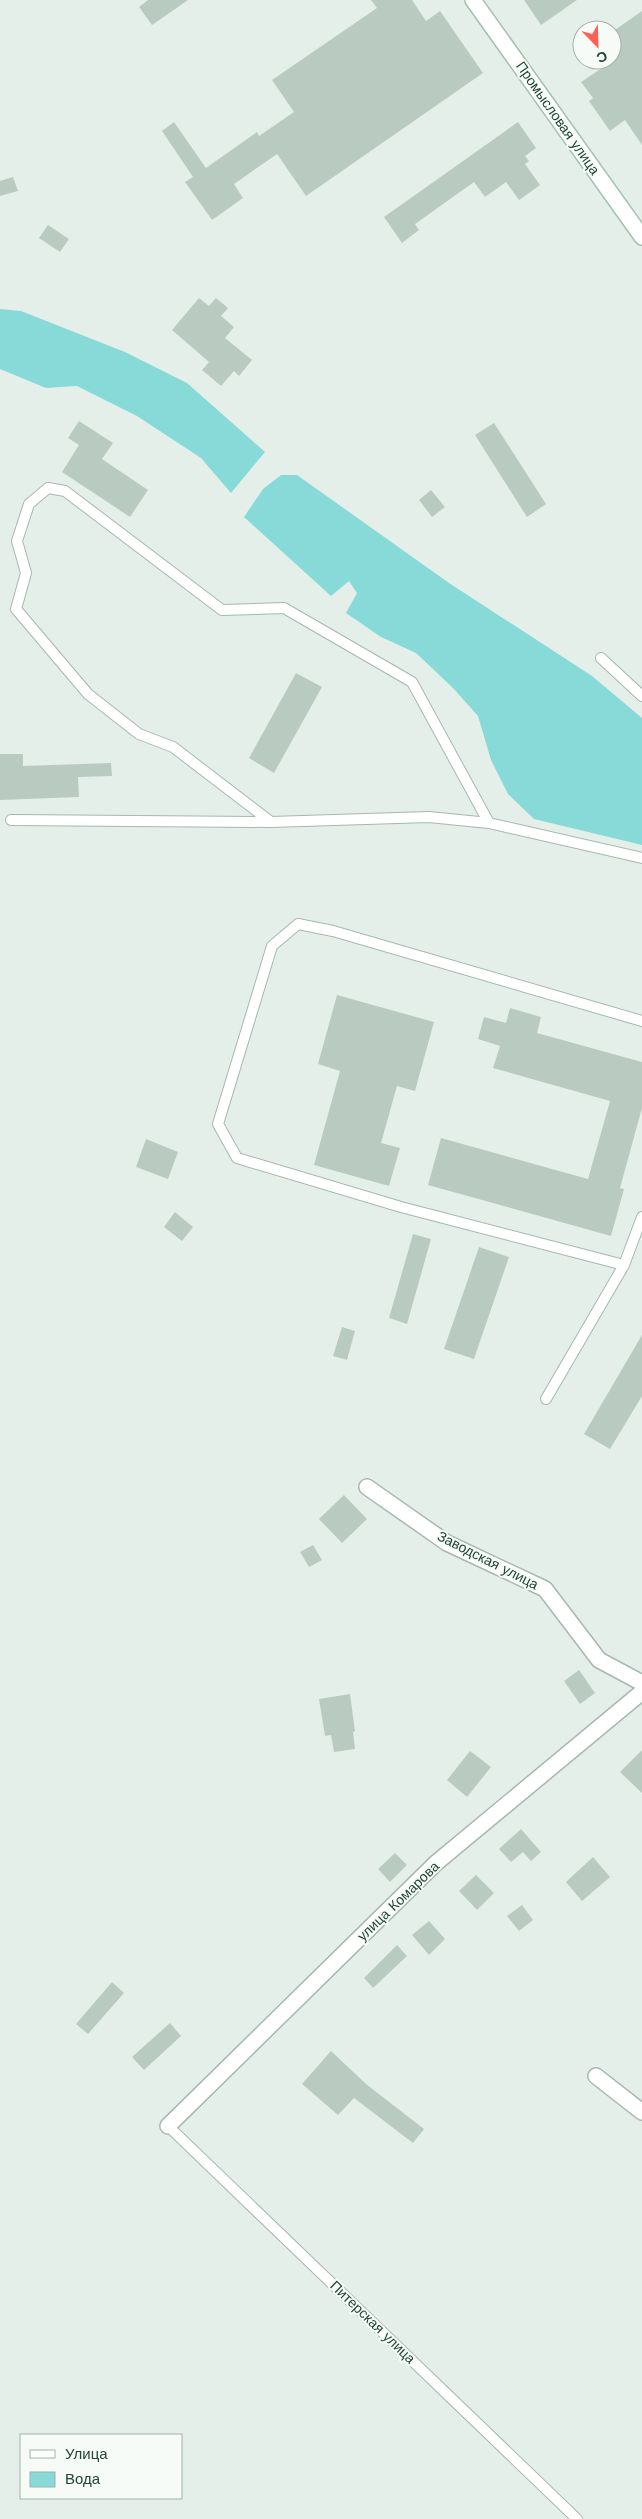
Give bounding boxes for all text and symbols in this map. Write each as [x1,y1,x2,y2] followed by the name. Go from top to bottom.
[572,20,622,70] north arrow
[594,48,610,66] text: С
[513,58,603,178] street label: Промысловая улица
[435,1528,541,1592] street label: Заводская улица
[354,1858,442,1944] street label: улица Комарова
[327,2277,419,2367] street label: Питерская улица
[20,2434,182,2499] legend
[65,2445,108,2463] text: Улица
[65,2470,101,2488] text: Вода

